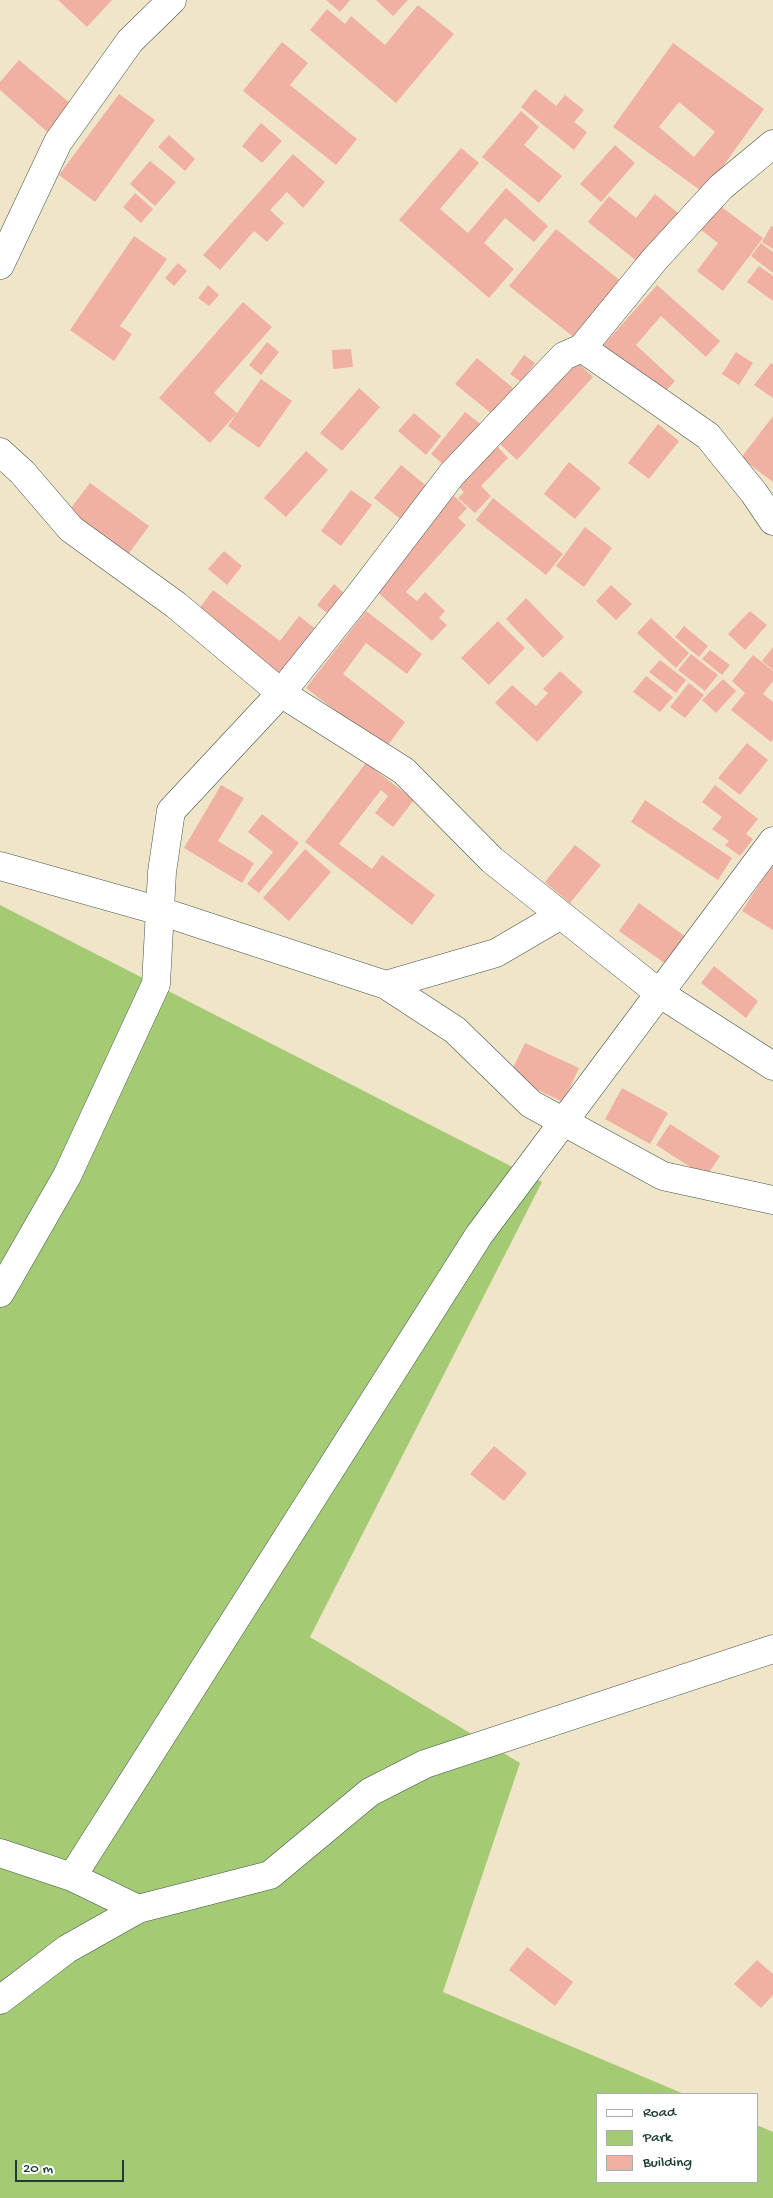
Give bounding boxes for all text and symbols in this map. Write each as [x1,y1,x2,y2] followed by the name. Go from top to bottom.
[596,2093,758,2183] legend
[643,2104,676,2122] text: Road
[643,2129,672,2147] text: Park
[18,2150,126,2182] scale bar
[643,2154,692,2172] text: Building
[23,2160,53,2178] text: 20 m

